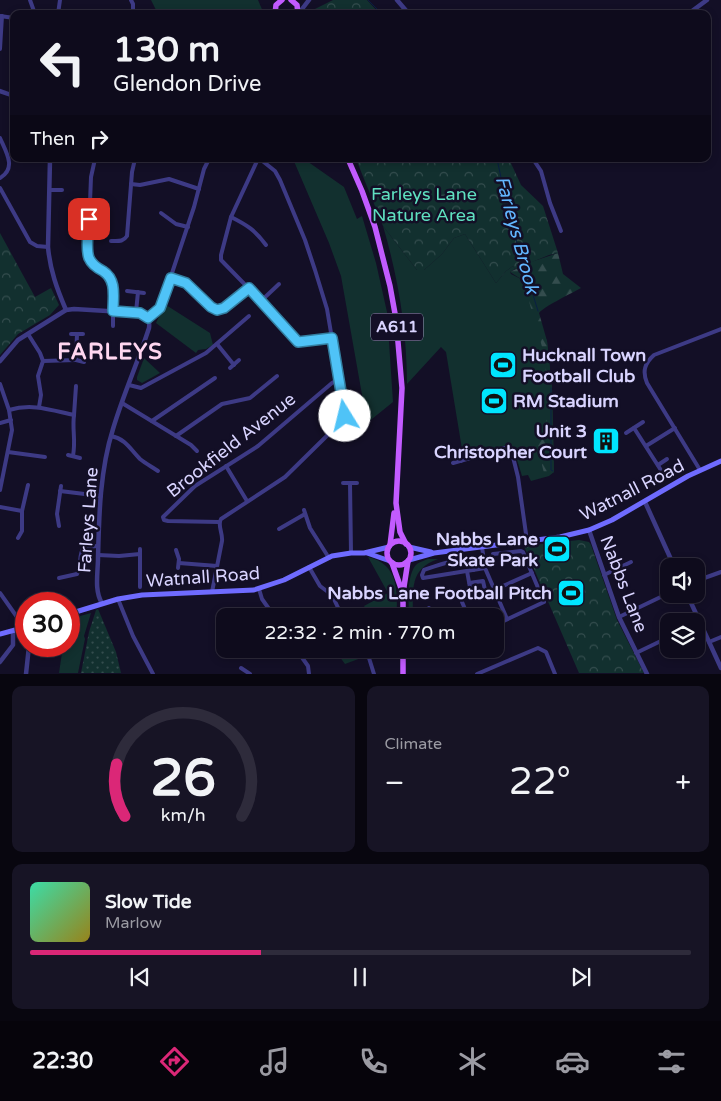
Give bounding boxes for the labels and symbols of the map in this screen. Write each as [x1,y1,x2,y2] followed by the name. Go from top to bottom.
[491,174,544,298] water label: Farleys Brook
[371,183,477,226] park label: Farleys Lane Nature Area
[68,198,110,240] pin
[371,314,423,341] road number: A611
[57,339,163,365] district label: FARLEYS
[522,344,646,387] place label: Hucknall Town Football Club
[488,350,518,380] sports icon: Hucknall Town Football Club
[479,386,509,416] sports icon: RM Stadium
[162,388,300,502] street label: Brookfield Avenue
[318,389,370,441] position arrow
[513,390,619,412] place label: RM Stadium
[434,420,587,463] place label: Unit 3 Christopher Court
[591,426,621,456] building icon: Unit 3 Christopher Court
[576,454,688,526] street label: Watnall Road
[73,466,103,574] street label: Farleys Lane
[436,528,538,571] place label: Nabbs Lane Skate Park
[595,532,653,636] street label: Nabbs Lane
[542,534,572,564] sports icon: Nabbs Lane Skate Park
[145,562,261,592] street label: Watnall Road
[556,578,586,608] sports icon: Nabbs Lane Football Pitch
[327,582,552,604] place label: Nabbs Lane Football Pitch
[15,592,80,657] speed limit sign: 30

